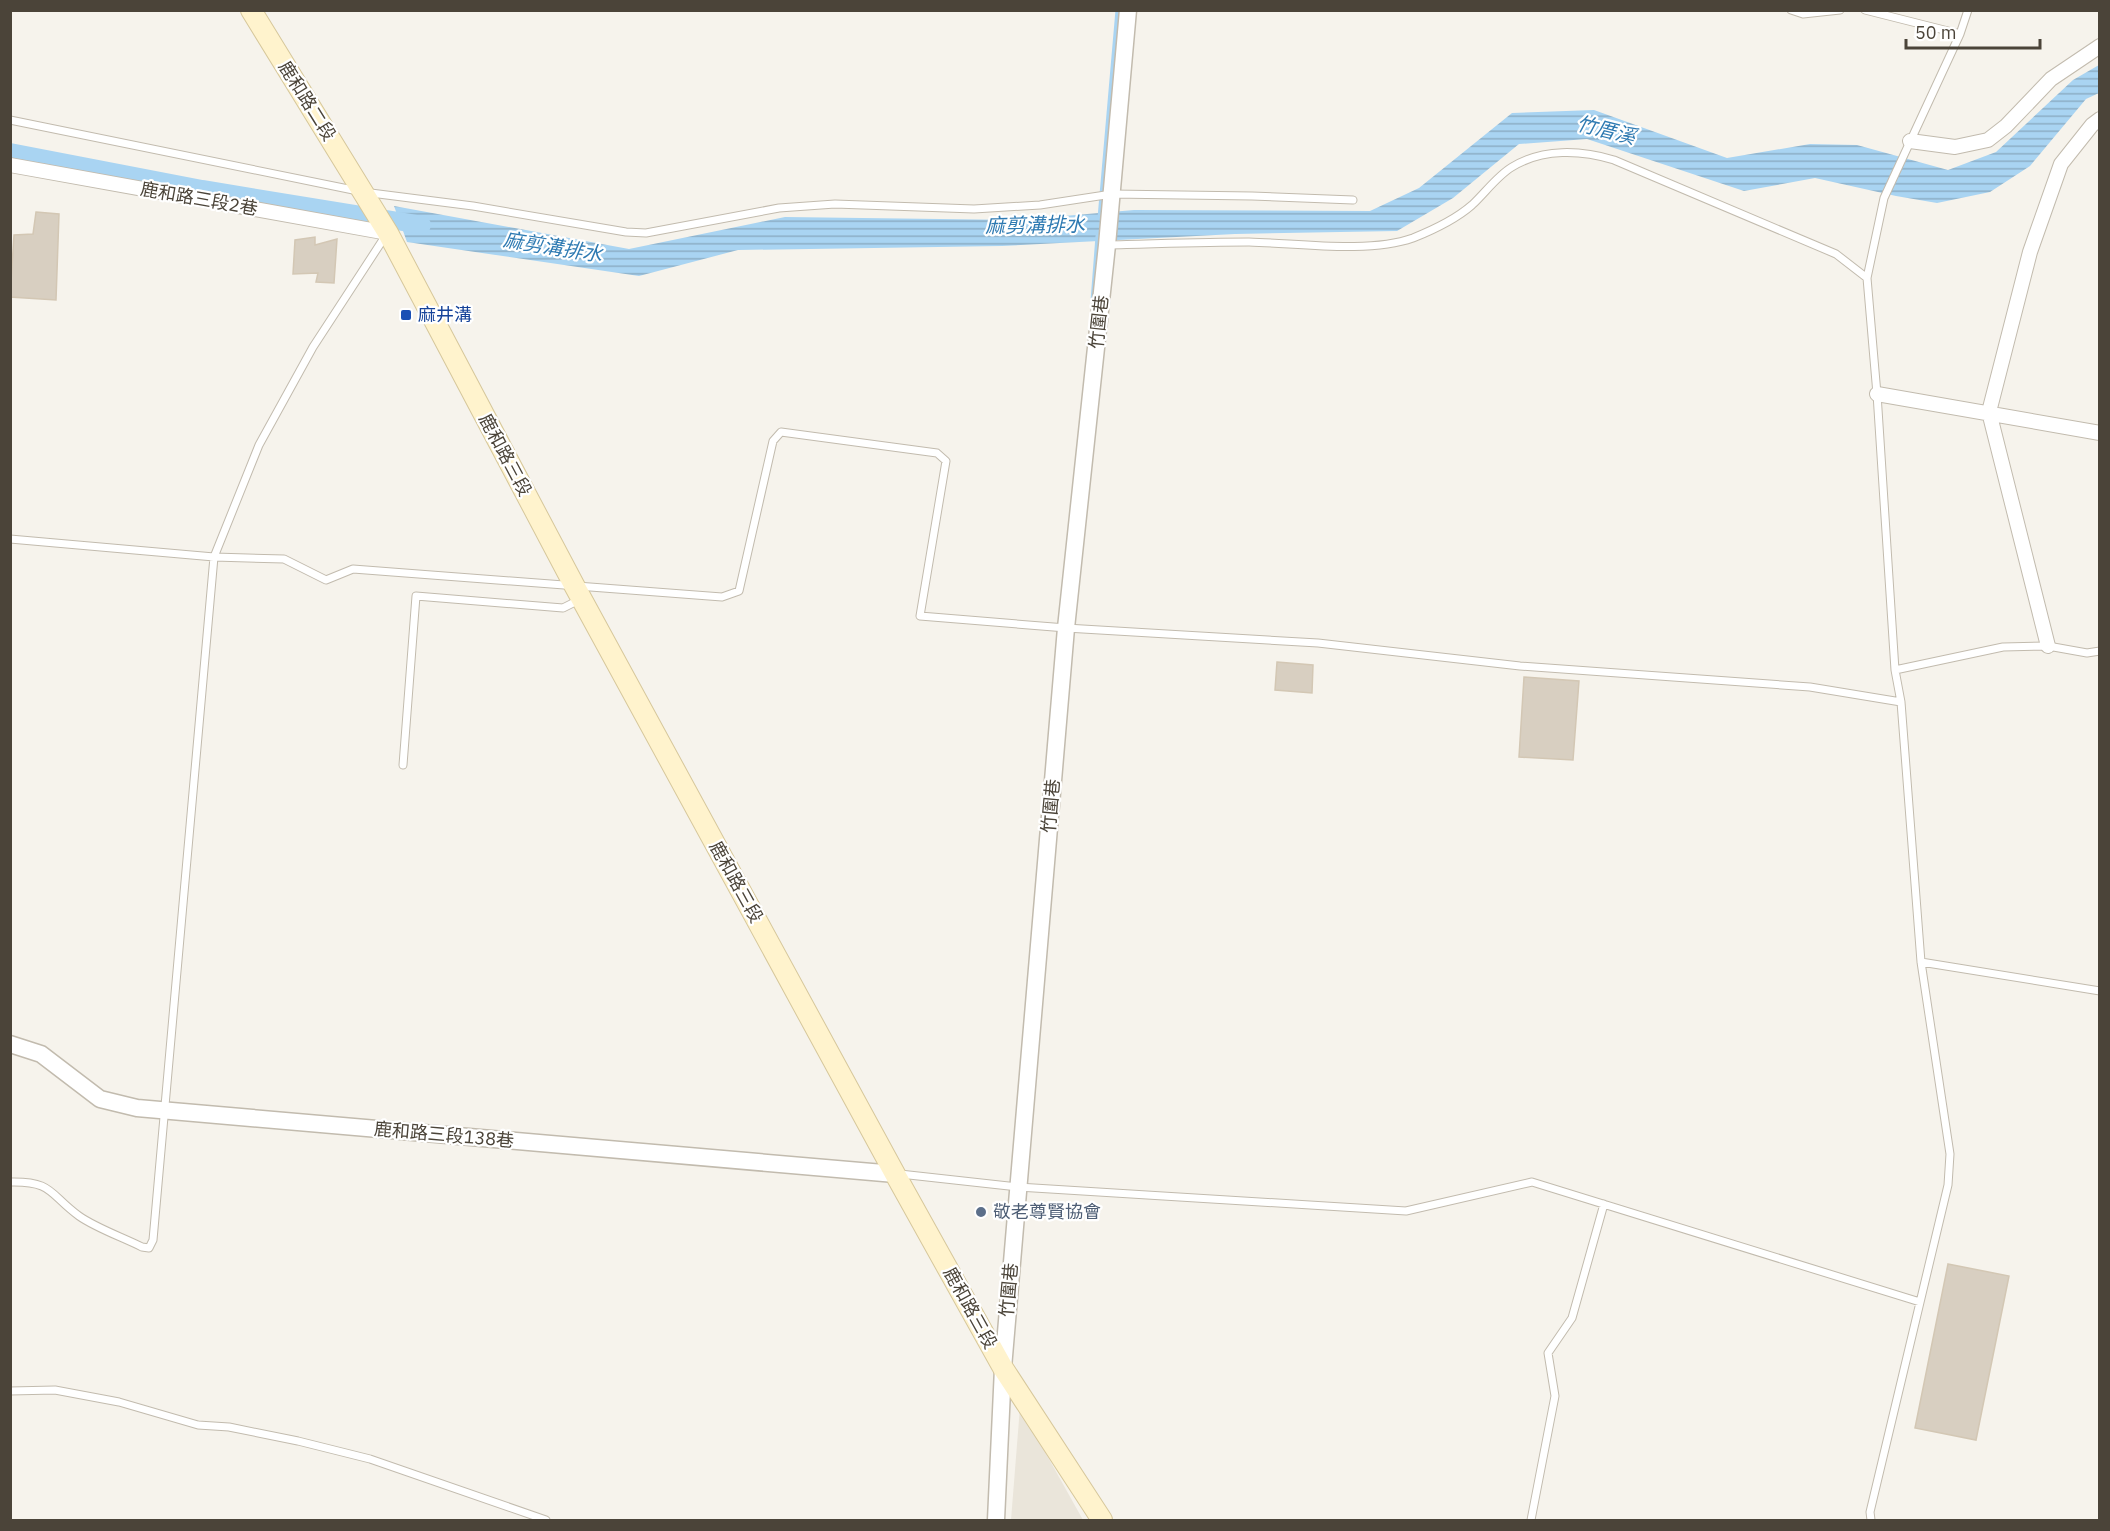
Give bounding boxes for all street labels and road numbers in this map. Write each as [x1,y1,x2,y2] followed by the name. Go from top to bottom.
[274,56,341,145] street label: 鹿和路二段
[139,177,260,220] street label: 鹿和路三段2巷
[1084,294,1113,350] street label: 竹圍巷
[474,410,537,500] street label: 鹿和路三段
[1037,778,1064,834] street label: 竹圍巷
[705,837,768,927] street label: 鹿和路三段
[373,1117,515,1152] street label: 鹿和路三段138巷
[995,1262,1022,1318] street label: 竹圍巷
[939,1263,1002,1353] street label: 鹿和路三段

